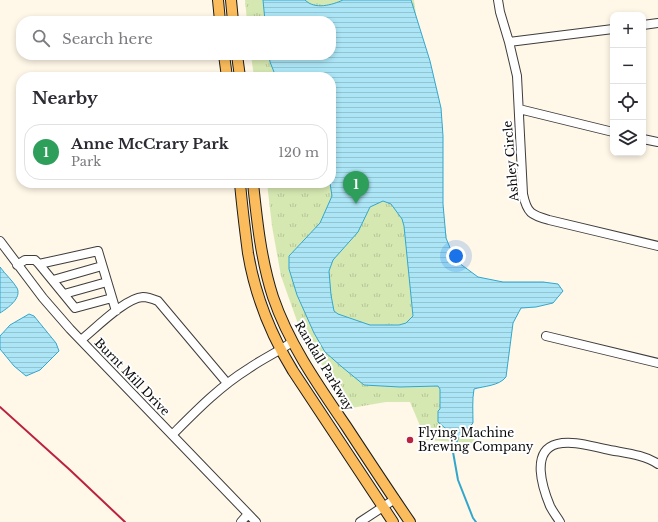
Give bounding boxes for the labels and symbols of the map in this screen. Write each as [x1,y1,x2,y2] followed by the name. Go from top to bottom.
[499,120,522,203] street label: Ashley Circle
[343,171,369,204] pin: 1
[446,246,466,266] your location
[292,318,357,414] street label: Randall Parkway
[92,335,173,419] street label: Burnt Mill Drive
[418,425,534,454] place label: Flying Machine Brewing Company
[405,435,415,445] marker: Flying Machine Brewing Company

